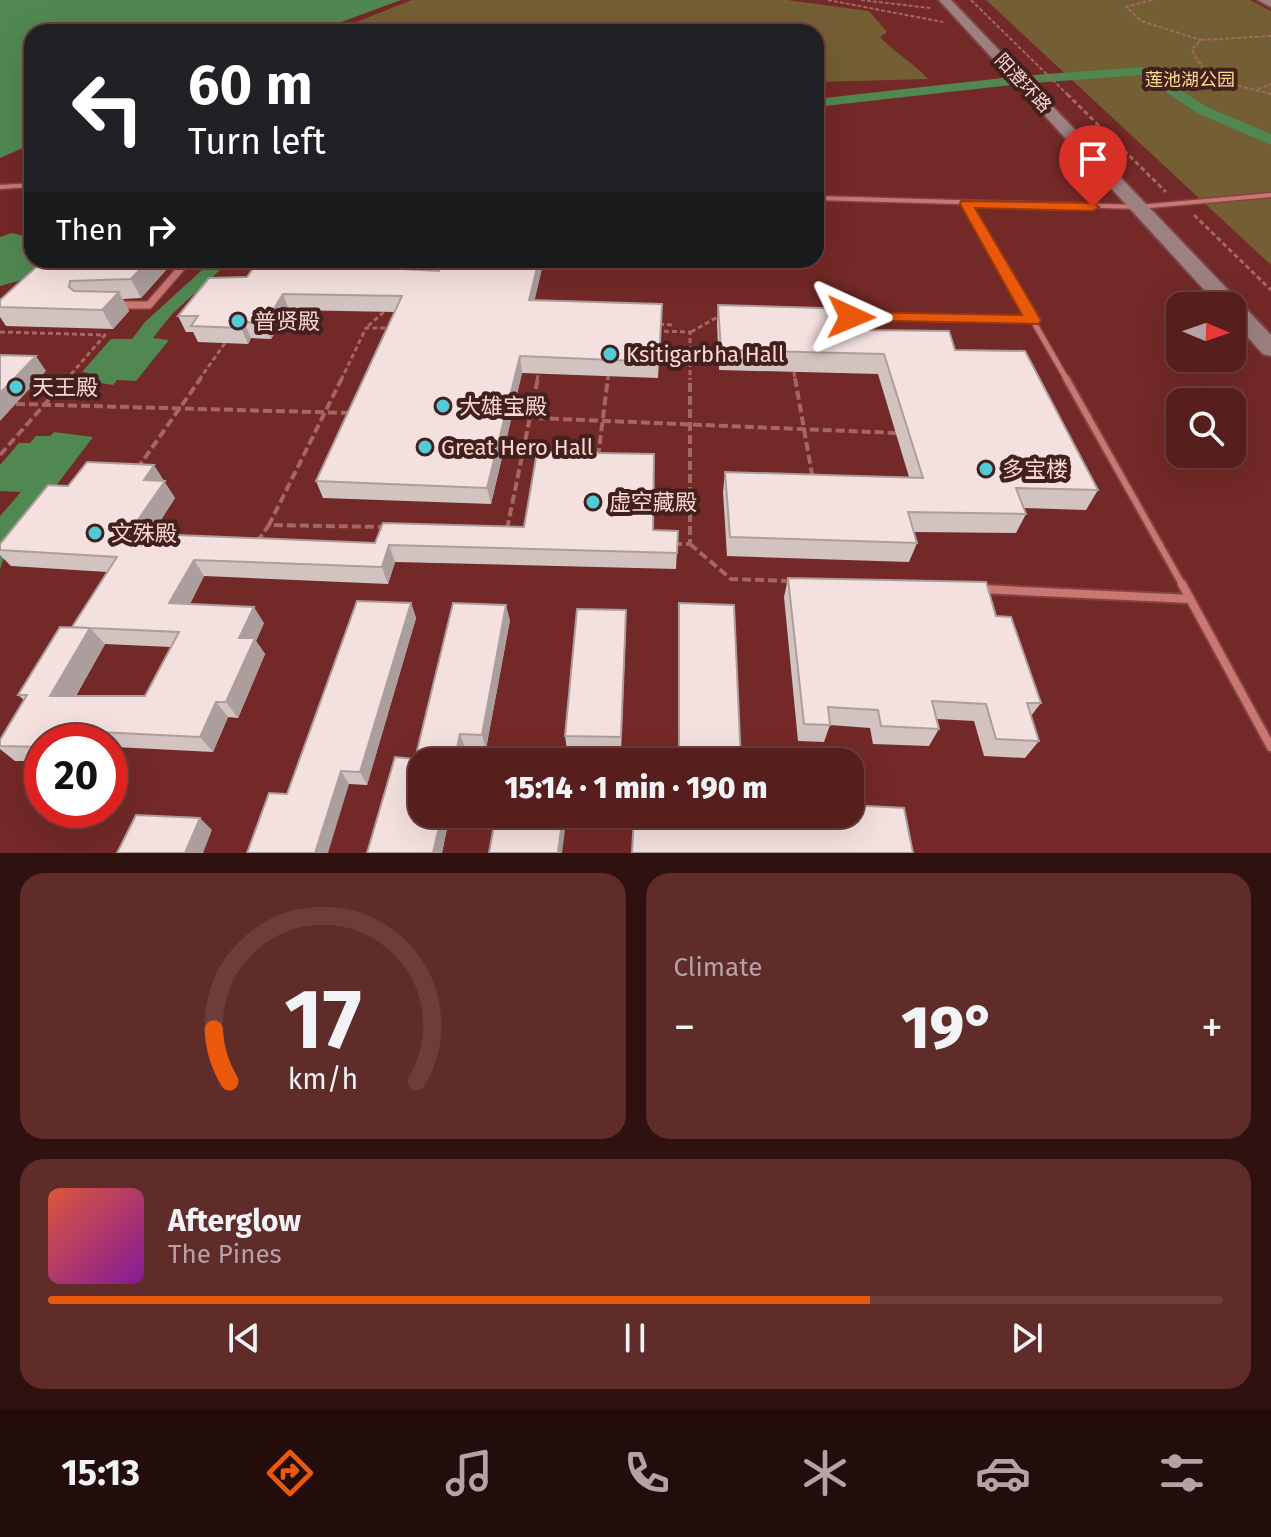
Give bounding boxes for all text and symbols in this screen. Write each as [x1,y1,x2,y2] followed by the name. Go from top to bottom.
[990,49,1056,117] street label: 阳澄环路
[188,52,313,119] text: 60 m
[56,56,160,160] icon: left
[1145,69,1235,91] park label: 莲池湖公园
[188,120,326,164] text: Turn left
[1059,125,1127,207] pin
[1071,137,1115,181] icon: arrive
[139,208,183,252] icon: right
[56,212,123,248] text: Then
[809,275,893,359] position arrow
[1166,292,1246,372] north arrow
[1166,292,1246,468] map controls
[254,308,320,335] place label: 普贤殿
[229,312,247,330] marker: 普贤殿
[626,341,784,368] place label: Ksitigarbha Hall
[601,345,619,363] marker: Ksitigarbha Hall
[32,374,98,401] place label: 天王殿
[7,378,25,396] marker: 天王殿
[1166,388,1246,468] button: search
[459,393,547,420] place label: 大雄宝殿
[434,397,452,415] marker: 大雄宝殿
[441,434,593,461] place label: Great Hero Hall
[416,438,434,456] marker: Great Hero Hall
[1002,456,1068,483] place label: 多宝楼
[977,460,995,478] marker: 多宝楼
[609,489,697,516] place label: 虚空藏殿
[584,493,602,511] marker: 虚空藏殿
[111,520,177,547] place label: 文殊殿
[86,524,104,542] marker: 文殊殿
[24,724,128,828] speed limit sign: 20
[504,770,768,806] text: 15:14 · 1 min · 190 m
[674,952,762,983] text: Climate
[284,970,362,1070] text: 17
[901,992,995,1064] text: 19°
[674,1001,696,1054] text: −
[1201,1001,1223,1054] text: +
[287,1062,358,1097] text: km/h
[168,1203,301,1239] text: Afterglow
[168,1239,282,1270] text: The Pines
[222,1316,266,1360] icon: previous
[613,1316,657,1360] icon: pause
[1005,1316,1049,1360] icon: next
[262,1445,318,1501] icon: directions
[441,1445,497,1501] icon: music
[619,1445,675,1501] icon: phone
[797,1445,853,1501] icon: climate
[975,1445,1031,1501] icon: car
[1154,1445,1210,1501] icon: filters
[61,1451,140,1495] text: 15:13

